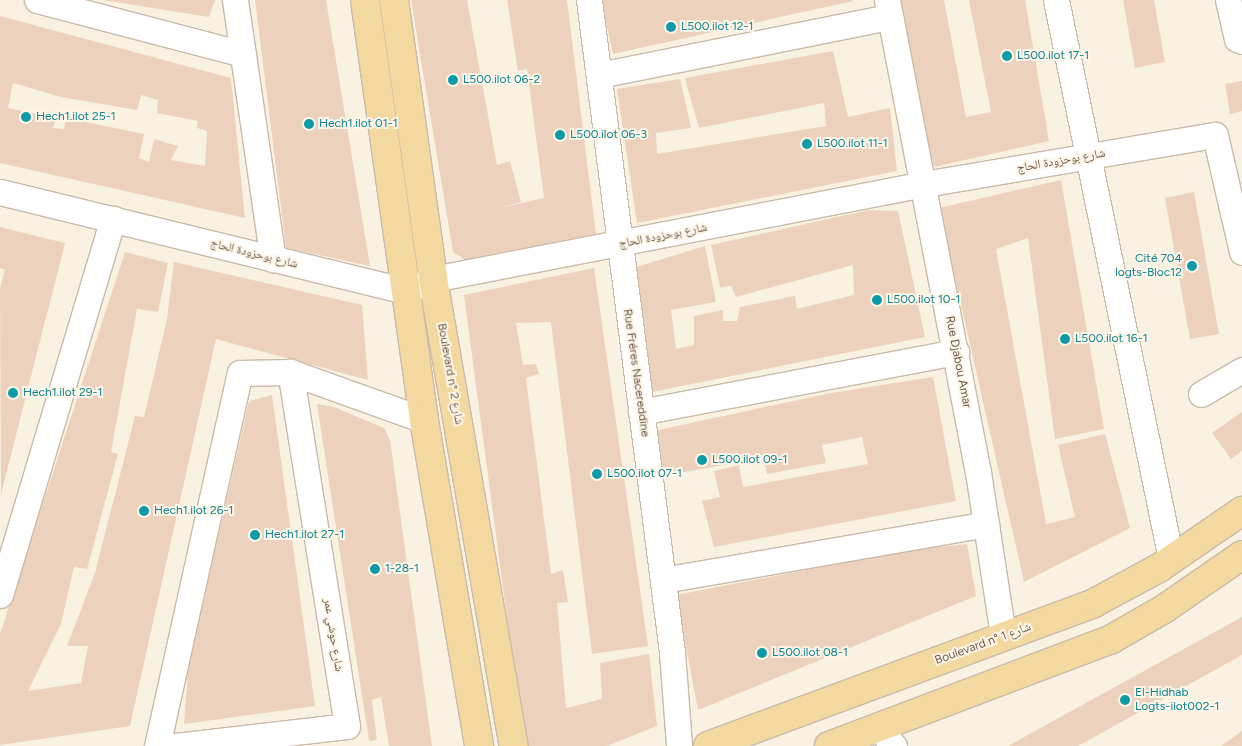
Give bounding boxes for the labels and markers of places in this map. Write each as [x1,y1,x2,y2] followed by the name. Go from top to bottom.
[681,20,754,34] place label: L500.ilot 12-1
[665,21,677,33] marker: L500.ilot 12-1
[1017,49,1089,63] place label: L500.ilot 17-1
[1001,50,1013,62] marker: L500.ilot 17-1
[463,73,540,87] place label: L500.ilot 06-2
[447,74,459,86] marker: L500.ilot 06-2
[36,110,116,124] place label: Hech1.ilot 25-1
[20,111,32,123] marker: Hech1.ilot 25-1
[319,117,398,131] place label: Hech1.ilot 01-1
[303,118,315,130] marker: Hech1.ilot 01-1
[570,128,647,142] place label: L500.ilot 06-3
[554,129,566,141] marker: L500.ilot 06-3
[817,137,888,151] place label: L500.ilot 11-1
[801,138,813,150] marker: L500.ilot 11-1
[1115,252,1182,280] place label: Cité 704 logts-Bloc12
[1186,260,1198,272] marker: Cité 704 logts-Bloc12
[887,293,961,307] place label: L500.ilot 10-1
[871,294,883,306] marker: L500.ilot 10-1
[1075,332,1148,346] place label: L500.ilot 16-1
[1059,333,1071,345] marker: L500.ilot 16-1
[23,386,103,400] place label: Hech1.ilot 29-1
[7,387,19,399] marker: Hech1.ilot 29-1
[712,453,787,467] place label: L500.ilot 09-1
[696,454,708,466] marker: L500.ilot 09-1
[607,467,682,481] place label: L500.ilot 07-1
[591,468,603,480] marker: L500.ilot 07-1
[154,504,234,518] place label: Hech1.ilot 26-1
[138,505,150,517] marker: Hech1.ilot 26-1
[265,528,344,542] place label: Hech1.ilot 27-1
[249,529,261,541] marker: Hech1.ilot 27-1
[385,562,419,576] place label: 1-28-1
[369,563,381,575] marker: 1-28-1
[772,646,848,660] place label: L500.ilot 08-1
[756,647,768,659] marker: L500.ilot 08-1
[1135,686,1219,714] place label: El-Hidhab Logts-ilot002-1
[1119,694,1131,706] marker: El-Hidhab Logts-ilot002-1

